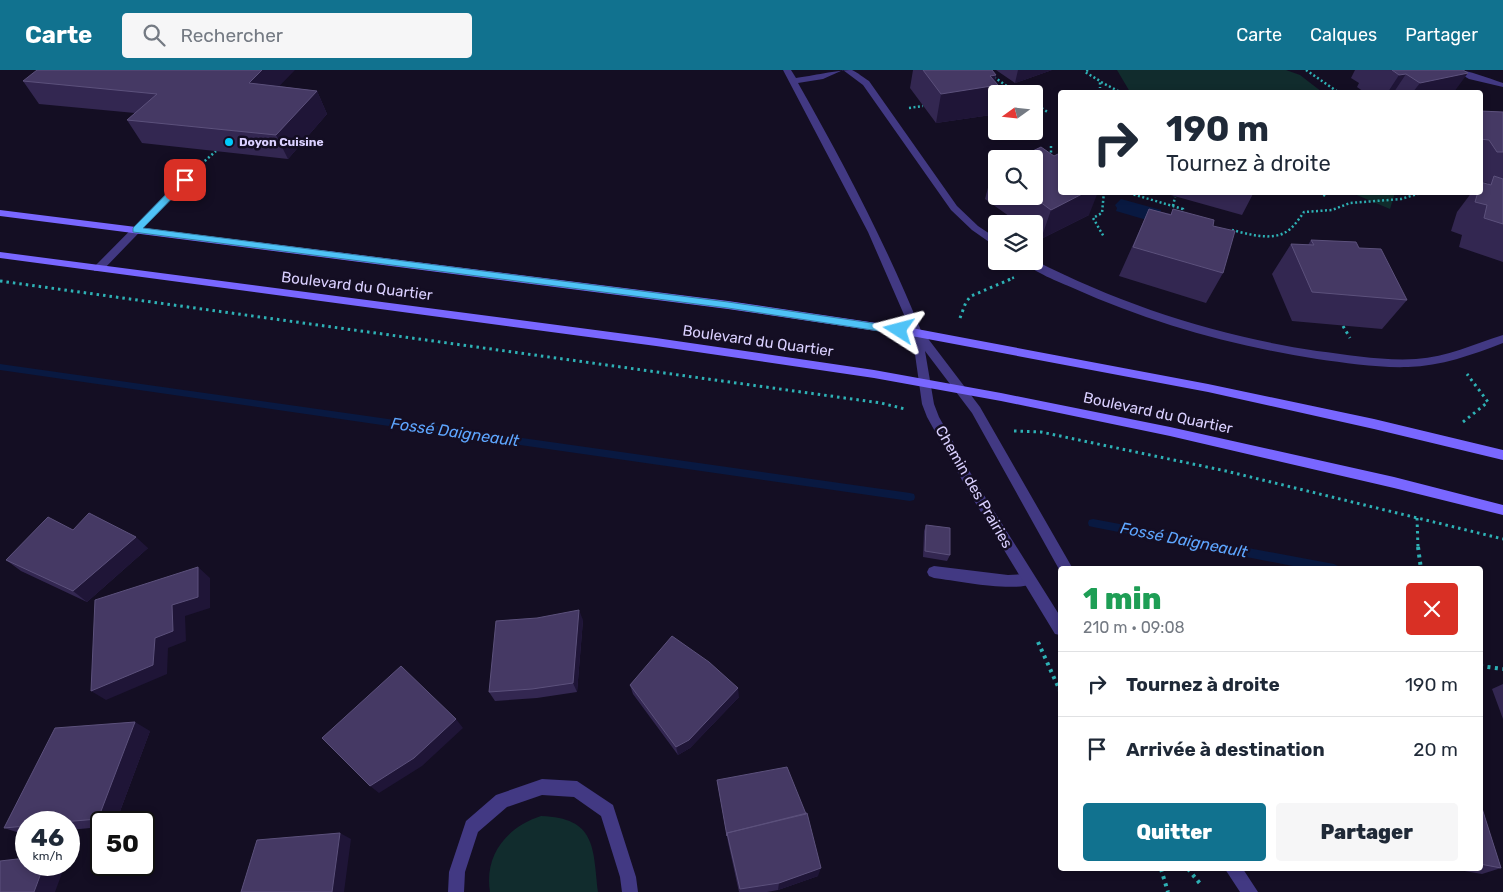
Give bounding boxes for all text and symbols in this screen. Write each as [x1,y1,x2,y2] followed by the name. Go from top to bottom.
[122,13,472,58] search box
[25,21,92,49] text: Carte
[140,21,168,49] icon: search
[180,24,283,47] text: Rechercher
[1236,24,1282,46] text: Carte
[1310,24,1377,46] text: Calques
[1405,24,1478,46] text: Partager
[988,85,1042,140] north arrow
[988,85,1043,270] map controls
[1166,108,1269,150] text: 190 m
[1083,110,1148,175] icon: right
[239,135,324,149] place label: Doyon Cuisine
[223,136,235,148] marker: Doyon Cuisine
[988,150,1043,205] button: search
[1166,150,1331,177] text: Tournez à droite
[164,159,206,201] pin
[171,166,199,194] icon: arrive
[988,215,1043,270] button: layers
[280,268,434,304] street label: Boulevard du Quartier
[872,303,924,355] position arrow
[681,321,835,361] street label: Boulevard du Quartier
[1082,388,1235,438] street label: Boulevard du Quartier
[390,414,521,451] water label: Fossé Daigneault
[932,423,1017,552] street label: Chemin des Prairies
[1119,518,1250,562] water label: Fossé Daigneault
[1083,581,1161,617] text: 1 min
[1406,583,1458,635] button: close
[1083,618,1185,637] text: 210 m · 09:08
[1083,670,1111,698] icon: right
[1126,673,1280,696] text: Tournez à droite
[1405,673,1458,696] text: 190 m
[1083,735,1111,763] icon: arrive
[1126,738,1325,761] text: Arrivée à destination
[1413,738,1458,761] text: 20 m
[1083,803,1266,861] button: Quitter
[1276,803,1458,861] button: Partager
[90,811,155,876] speed limit sign: 50
[31,823,64,852] text: 46
[33,849,62,863] text: km/h

